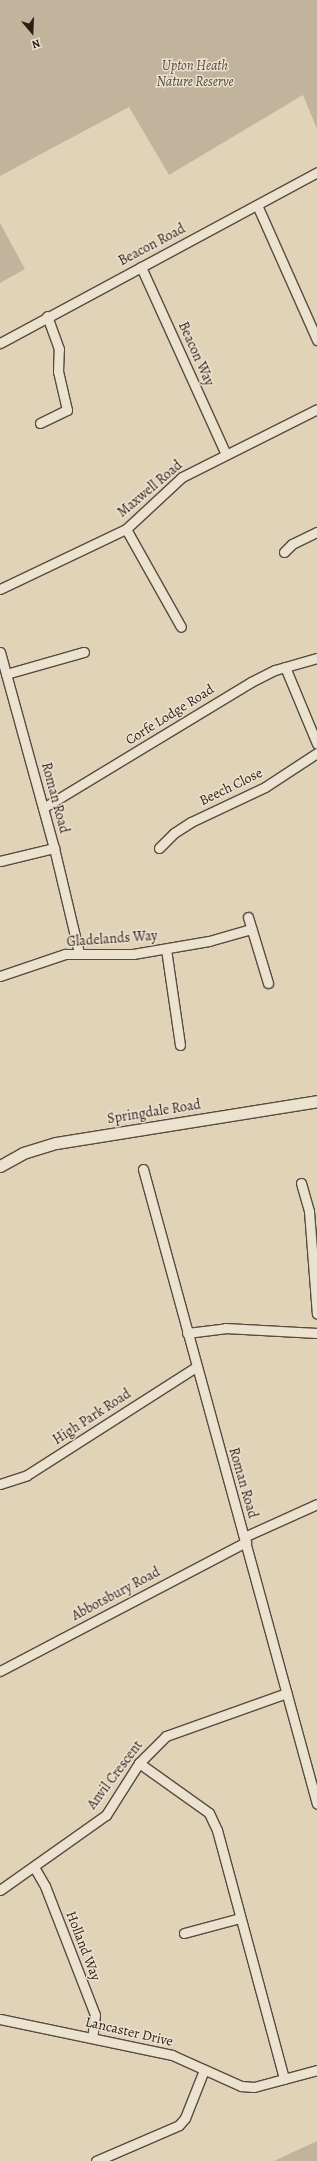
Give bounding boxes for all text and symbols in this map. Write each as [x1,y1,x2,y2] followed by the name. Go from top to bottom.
[12,12,52,52] north arrow
[30,35,42,52] text: N
[156,58,234,90] park label: Upton Heath Nature Reserve
[116,220,188,270] street label: Beacon Road
[174,319,218,389] street label: Beacon Way
[114,457,186,521] street label: Maxwell Road
[123,681,217,749] street label: Corfe Lodge Road
[37,761,73,835] street label: Roman Road
[197,765,265,809] street label: Beech Close
[66,927,158,951] street label: Gladelands Way
[106,1096,202,1128] street label: Springdale Road
[50,1385,134,1449] street label: High Park Road
[225,1446,261,1520] street label: Roman Road
[69,1564,163,1624] street label: Abbotsbury Road
[84,1737,146,1813] street label: Anvil Crescent
[62,1909,104,1983] street label: Holland Way
[83,2014,175,2050] street label: Lancaster Drive

